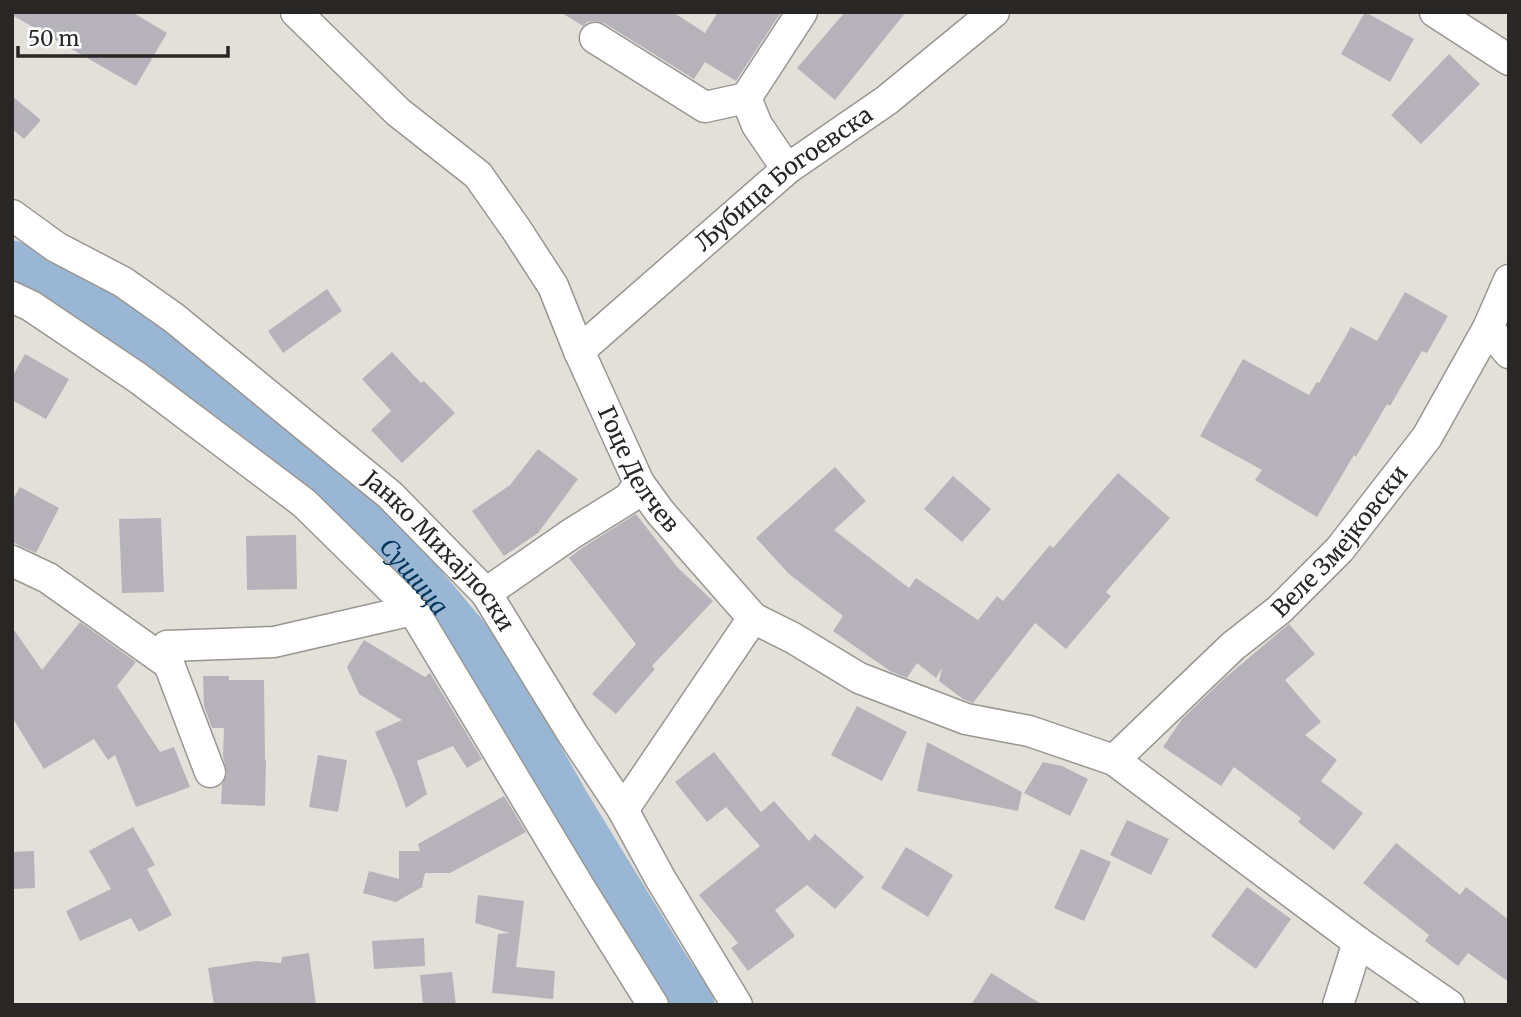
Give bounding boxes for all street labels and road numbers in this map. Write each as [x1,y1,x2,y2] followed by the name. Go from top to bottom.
[689,99,878,257] street label: Љубица Богоевска
[592,401,686,538] street label: Гоце Делчев
[1265,459,1414,623] street label: Веле Змејковски
[357,463,521,636] street label: Јанко Михајлоски

